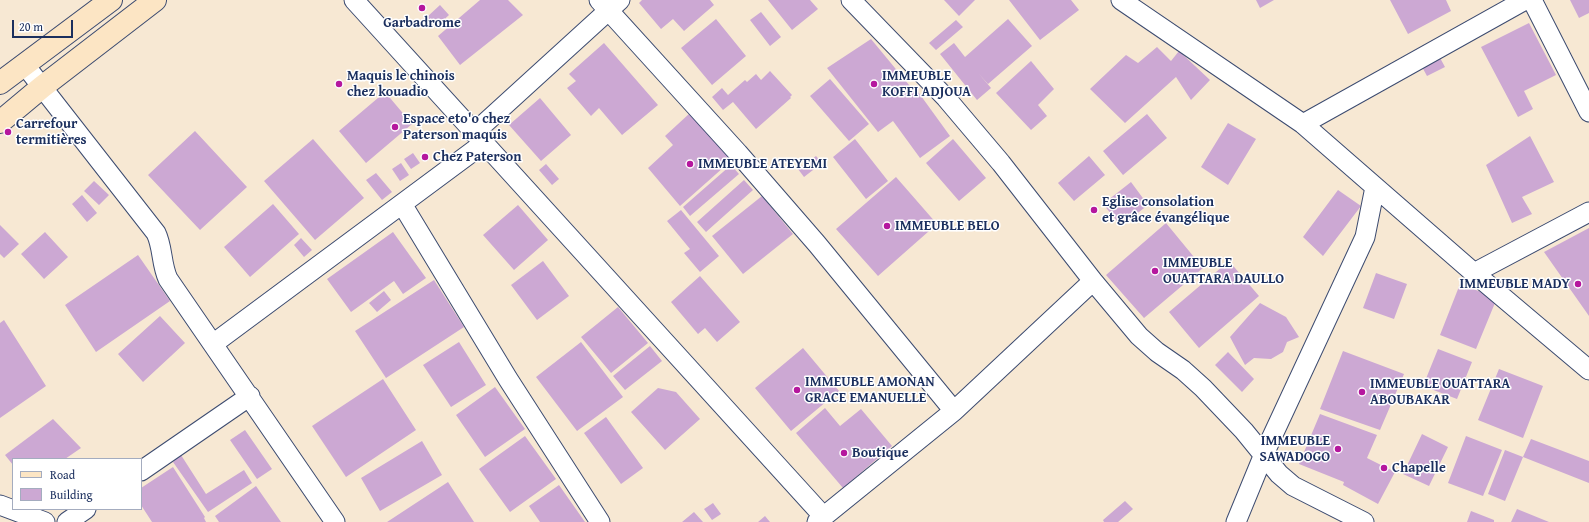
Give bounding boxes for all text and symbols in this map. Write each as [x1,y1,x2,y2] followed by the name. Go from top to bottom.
[417,3,427,13] marker: Garbadrome
[14,12,75,38] scale bar
[383,15,461,31] place label: Garbadrome
[19,18,43,35] text: 20 m
[347,68,455,100] place label: Maquis le chinois chez kouadio
[882,68,971,100] place label: IMMEUBLE KOFFI ADJOUA
[334,79,344,89] marker: Maquis le chinois chez kouadio
[869,79,879,89] marker: IMMEUBLE KOFFI ADJOUA
[403,111,510,144] place label: Espace eto'o chez Paterson maquis
[16,116,87,148] place label: Carrefour termitières
[390,122,400,132] marker: Espace eto'o chez Paterson maquis
[3,127,13,137] marker: Carrefour termitières
[433,149,521,165] place label: Chez Paterson
[420,152,430,162] marker: Chez Paterson
[698,156,827,172] place label: IMMEUBLE ATEYEMI
[685,159,695,169] marker: IMMEUBLE ATEYEMI
[1102,194,1230,226] place label: Eglise consolation et grâce évangélique
[1089,205,1099,215] marker: Eglise consolation et grâce évangélique
[895,218,999,234] place label: IMMEUBLE BELO
[882,221,892,231] marker: IMMEUBLE BELO
[1163,255,1284,288] place label: IMMEUBLE OUATTARA DAULLO
[1150,266,1160,276] marker: IMMEUBLE OUATTARA DAULLO
[1459,276,1570,292] place label: IMMEUBLE MADY
[1573,279,1583,289] marker: IMMEUBLE MADY
[805,374,935,406] place label: IMMEUBLE AMONAN GRACE EMANUELLE
[1370,376,1510,408] place label: IMMEUBLE OUATTARA ABOUBAKAR
[792,385,802,395] marker: IMMEUBLE AMONAN GRACE EMANUELLE
[1357,387,1367,397] marker: IMMEUBLE OUATTARA ABOUBAKAR
[1260,433,1330,466] place label: IMMEUBLE SAWADOGO
[1333,444,1343,454] marker: IMMEUBLE SAWADOGO
[852,445,909,461] place label: Boutique
[839,448,849,458] marker: Boutique
[12,458,142,510] legend
[1392,460,1446,476] place label: Chapelle
[1379,463,1389,473] marker: Chapelle
[50,466,75,483] text: Road
[50,486,93,503] text: Building

